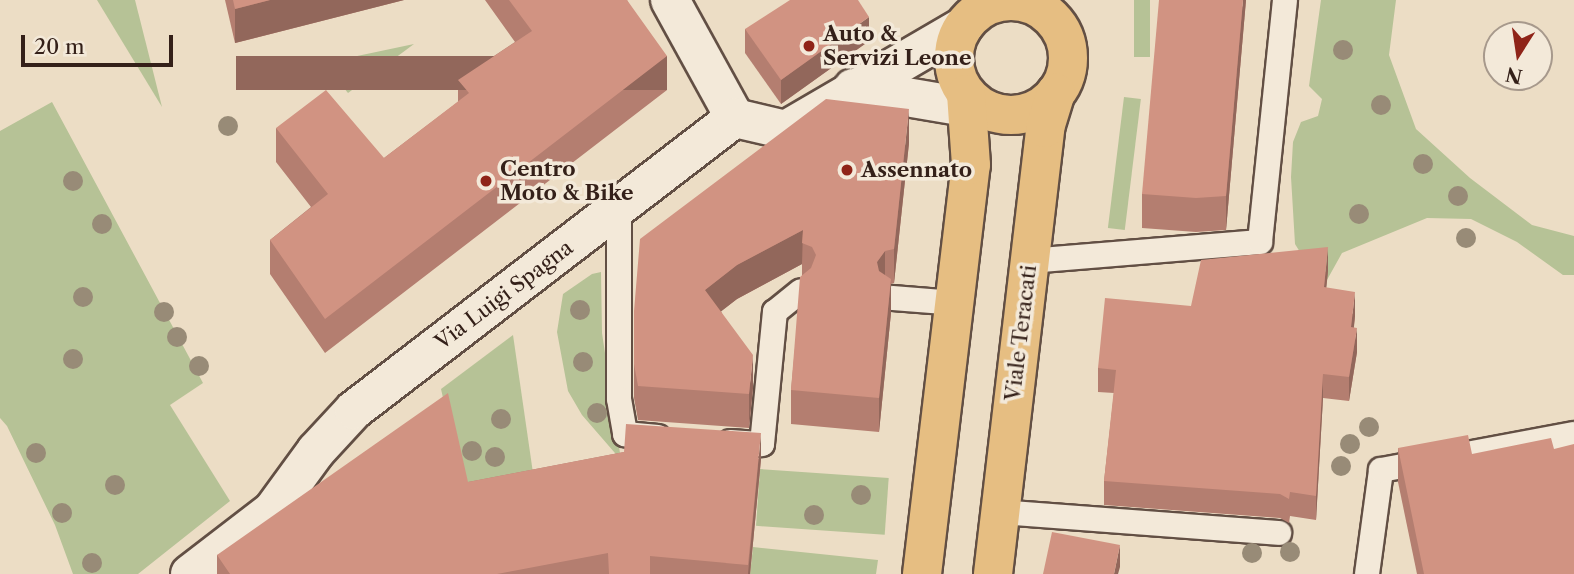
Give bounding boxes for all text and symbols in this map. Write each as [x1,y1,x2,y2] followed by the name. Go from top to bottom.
[24,21,177,65] scale bar
[823,21,972,71] place label: Auto & Servizi Leone
[1483,21,1553,91] north arrow
[34,34,85,59] text: 20 m
[801,38,817,54] marker: Auto & Servizi Leone
[1503,62,1524,88] text: N
[500,156,634,206] place label: Centro Moto & Bike
[861,157,972,183] place label: Assennato
[839,162,855,178] marker: Assennato
[478,173,494,189] marker: Centro Moto & Bike
[430,235,578,355] street label: Via Luigi Spagna
[1000,263,1042,403] street label: Viale Teracati

